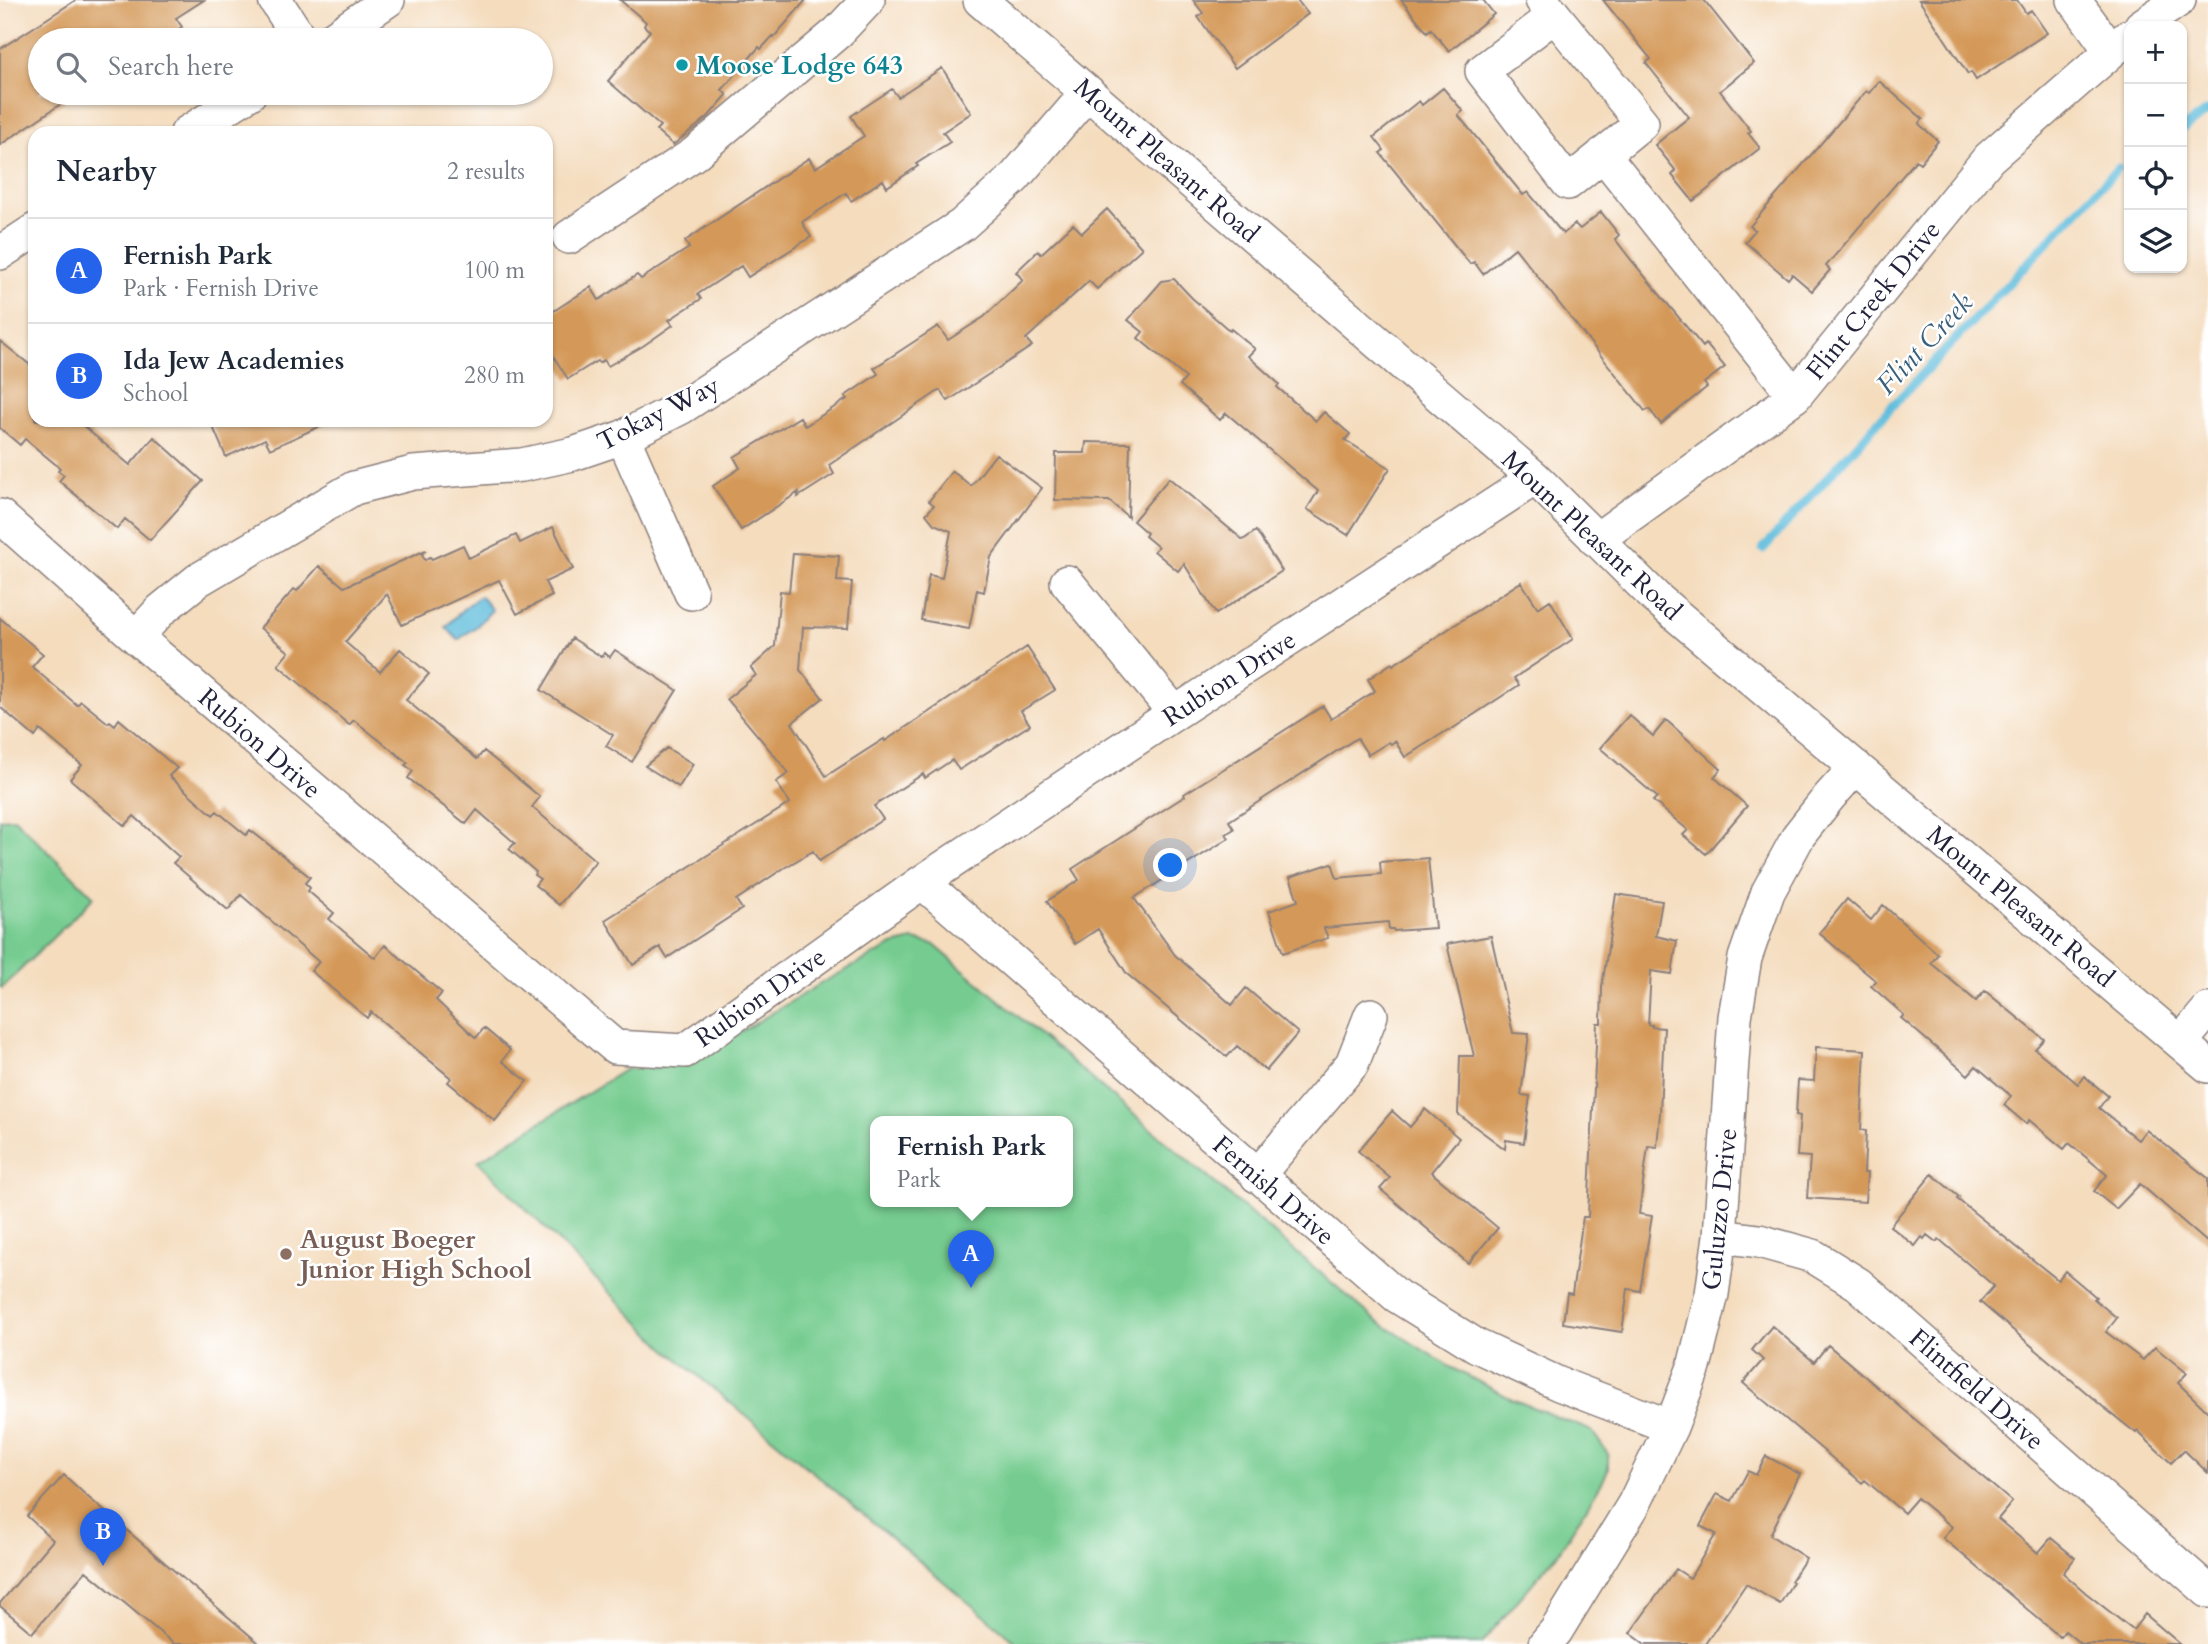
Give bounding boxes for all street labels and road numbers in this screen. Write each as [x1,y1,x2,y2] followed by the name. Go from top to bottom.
[1067,70,1267,251] street label: Mount Pleasant Road
[1799,214,1947,386] street label: Flint Creek Drive
[591,368,726,459] street label: Tokay Way
[1494,442,1690,628] street label: Mount Pleasant Road
[1156,622,1303,735] street label: Rubion Drive
[191,680,329,807] street label: Rubion Drive
[1919,817,2122,995] street label: Mount Pleasant Road
[688,939,833,1055] street label: Rubion Drive
[1694,1126,1745,1292] street label: Guluzzo Drive
[1205,1128,1342,1253] street label: Fernish Drive
[1902,1321,2052,1458] street label: Flintfield Drive

